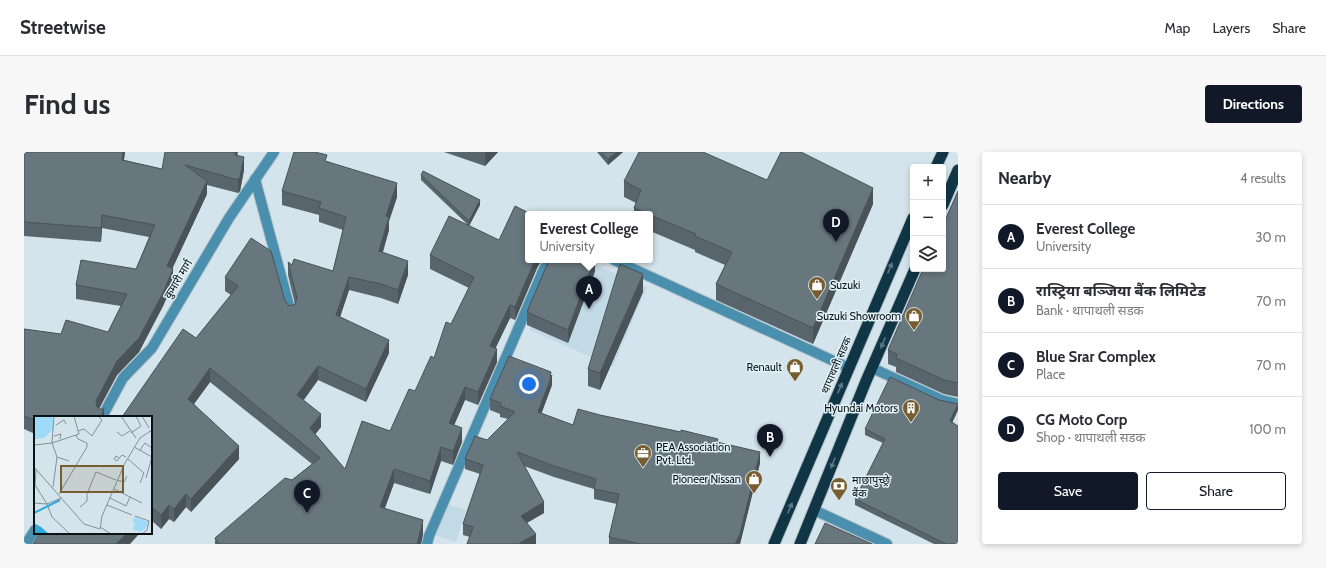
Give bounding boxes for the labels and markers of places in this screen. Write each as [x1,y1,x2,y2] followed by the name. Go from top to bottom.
[823,209,849,242] pin: D
[807,275,827,300] shop icon: Suzuki
[576,276,602,309] pin: A
[830,278,860,292] place label: Suzuki
[904,306,924,331] shop icon: Suzuki Showroom
[817,309,901,323] place label: Suzuki Showroom
[785,357,805,382] shop icon: Renault
[747,360,782,374] place label: Renault
[901,398,921,423] building icon: Hyundai Motors
[824,401,898,415] place label: Hyundai Motors
[757,424,783,457] pin: B
[656,440,730,467] place label: PEA Association Pvt. Ltd.
[633,443,653,468] office icon: PEA Association Pvt. Ltd.
[744,469,764,494] shop icon: Pioneer Nissan
[673,472,741,486] place label: Pioneer Nissan
[852,473,890,500] place label: माछापुच्छ्रे बैंक
[829,476,849,501] bank icon: माछापुच्छ्रे बैंक
[294,480,320,513] pin: C

